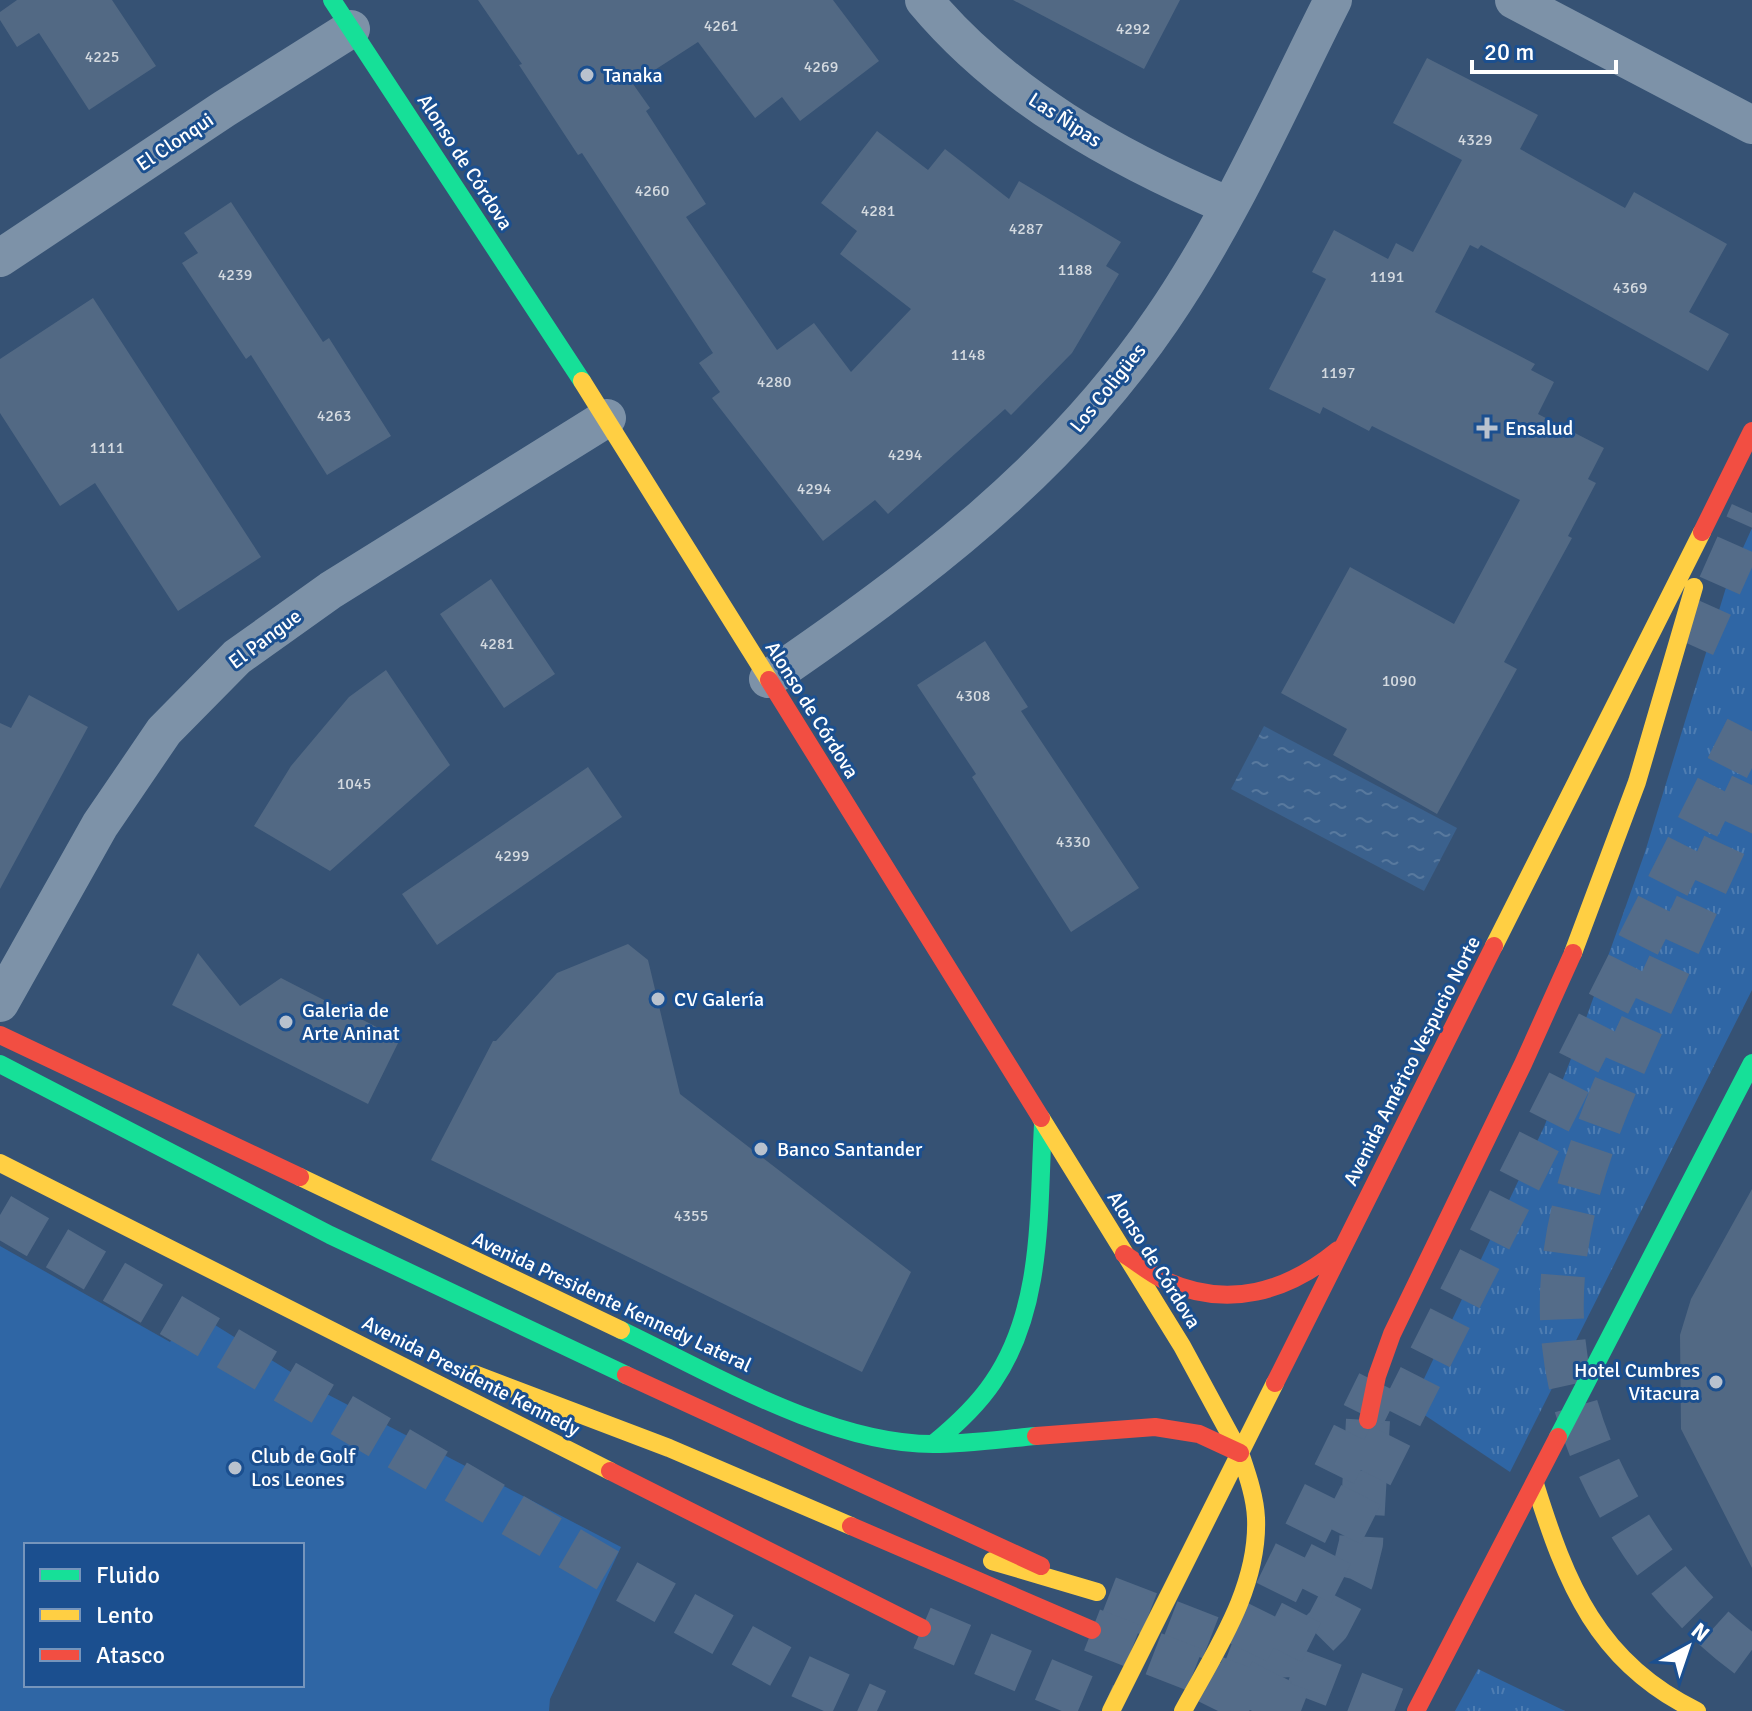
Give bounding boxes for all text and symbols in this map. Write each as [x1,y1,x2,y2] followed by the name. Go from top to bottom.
[704,16,738,36] house number: 4261
[1116,19,1150,39] house number: 4292
[1472,24,1616,74] scale bar
[1484,37,1534,67] text: 20 m
[85,47,119,67] house number: 4225
[804,57,838,77] house number: 4269
[603,63,663,88] place label: Tanaka
[578,66,596,84] marker: Tanaka
[1024,87,1106,153] street label: Las Ñipas
[412,89,518,235] street label: Alonso de Córdova
[132,107,218,177] street label: El Clonqui
[1458,130,1492,150] house number: 4329
[635,181,669,201] house number: 4260
[861,201,895,221] house number: 4281
[1009,219,1043,239] house number: 4287
[1058,260,1092,280] house number: 1188
[218,265,252,285] house number: 4239
[1370,267,1404,287] house number: 1191
[1613,278,1647,298] house number: 4369
[1065,338,1152,438] street label: Los Coligües
[951,345,985,365] house number: 1148
[1321,363,1355,383] house number: 1197
[757,372,791,392] house number: 4280
[317,406,351,426] house number: 4263
[1505,416,1573,441] place label: Ensalud
[1476,417,1498,439] marker: Ensalud
[90,438,124,458] house number: 1111
[888,445,923,465] house number: 4294
[797,479,832,499] house number: 4294
[224,603,306,675] street label: El Pangue
[480,634,514,654] house number: 4281
[760,637,864,783] street label: Alonso de Córdova
[1382,671,1416,691] house number: 1090
[956,686,990,706] house number: 4308
[337,774,371,794] house number: 1045
[1056,832,1090,852] house number: 4330
[495,846,529,866] house number: 4299
[1338,932,1486,1190] street label: Avenida Américo Vespucio Norte
[674,987,764,1012] place label: CV Galería
[649,990,667,1008] marker: CV Galería
[302,998,400,1046] place label: Galeria de Arte Aninat
[277,1013,295,1031] marker: Galeria de Arte Aninat
[777,1137,923,1162] place label: Banco Santander
[752,1140,770,1158] marker: Banco Santander
[1102,1187,1206,1333] street label: Alonso de Córdova
[674,1206,708,1226] house number: 4355
[469,1227,755,1377] street label: Avenida Presidente Kennedy Lateral
[358,1311,584,1441] street label: Avenida Presidente Kennedy
[1574,1358,1700,1406] place label: Hotel Cumbres Vitacura
[1707,1373,1725,1391] marker: Hotel Cumbres Vitacura
[251,1444,357,1492] place label: Club de Golf Los Leones
[226,1459,244,1477] marker: Club de Golf Los Leones
[24,1543,304,1687] legend
[96,1560,160,1590] text: Fluido
[96,1600,154,1630] text: Lento
[1648,1607,1728,1687] north arrow
[1686,1617,1715,1647] text: N
[96,1640,165,1670] text: Atasco

